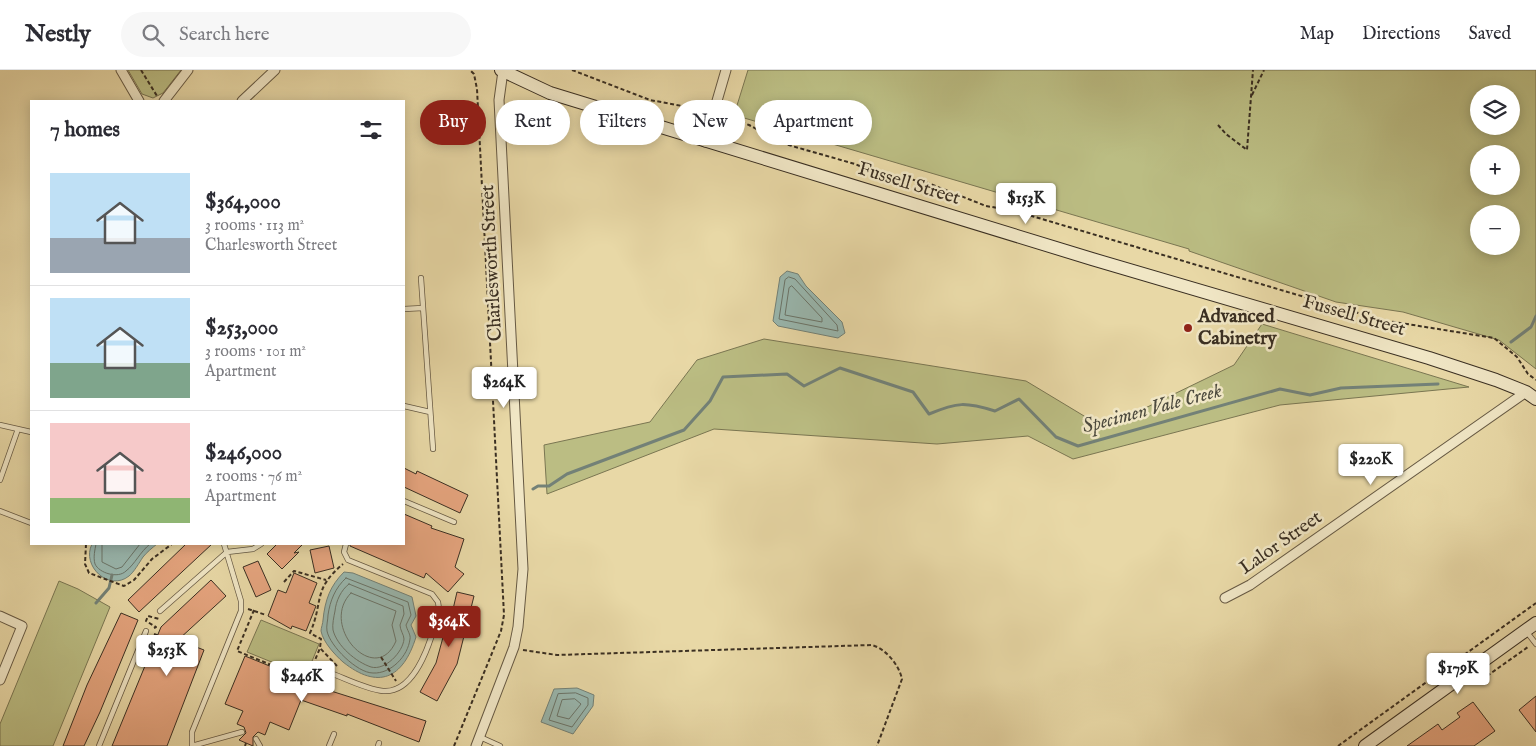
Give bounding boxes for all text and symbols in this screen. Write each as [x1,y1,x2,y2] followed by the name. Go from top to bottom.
[121,12,471,57] search box
[25,19,91,50] text: Nestly
[139,21,167,49] icon: search
[179,23,269,47] text: Search here
[1300,23,1334,46] text: Map
[1362,23,1440,46] text: Directions
[1468,23,1511,46] text: Saved
[1470,85,1520,255] map controls
[1470,85,1520,135] button: layers
[420,100,486,145] chip: Buy
[496,100,570,145] chip: Rent
[580,100,664,145] chip: Filters
[674,100,745,145] chip: New
[755,100,872,145] chip: Apartment
[357,116,385,144] icon: filters
[50,117,120,144] text: 7 homes
[1470,145,1520,195] button: +
[855,157,963,211] street label: Fussell Street
[991,182,1061,225] pin: $153K
[476,184,508,342] street label: Charlesworth Street
[205,189,281,216] text: $364,000
[1007,189,1045,209] text: $153K
[90,193,150,253] icon: home
[1470,205,1520,255] button: −
[205,216,304,236] text: 3 rooms · 113 m²
[205,236,337,256] text: Charlesworth Street
[1300,290,1409,342] street label: Fussell Street
[1197,305,1277,351] place label: Advanced Cabinetry
[205,315,278,342] text: $253,000
[90,318,150,378] icon: home
[1182,322,1194,334] marker: Advanced Cabinetry
[205,342,306,362] text: 3 rooms · 101 m²
[205,362,276,382] text: Apartment
[469,366,539,409] pin: $264K
[483,373,525,393] text: $264K
[1080,378,1224,440] water label: Specimen Vale Creek
[205,440,282,467] text: $246,000
[90,443,150,503] icon: home
[1336,444,1406,486] pin: $220K
[1349,450,1393,470] text: $220K
[205,467,302,487] text: 2 rooms · 76 m²
[205,487,276,507] text: Apartment
[1235,506,1327,580] street label: Lalor Street
[414,606,484,648] pin: $364K
[429,612,470,632] text: $364K
[132,634,202,677] pin: $253K
[147,641,187,661] text: $253K
[1423,652,1493,695] pin: $179K
[1438,659,1478,679] text: $179K
[267,660,337,703] pin: $246K
[281,667,323,687] text: $246K

